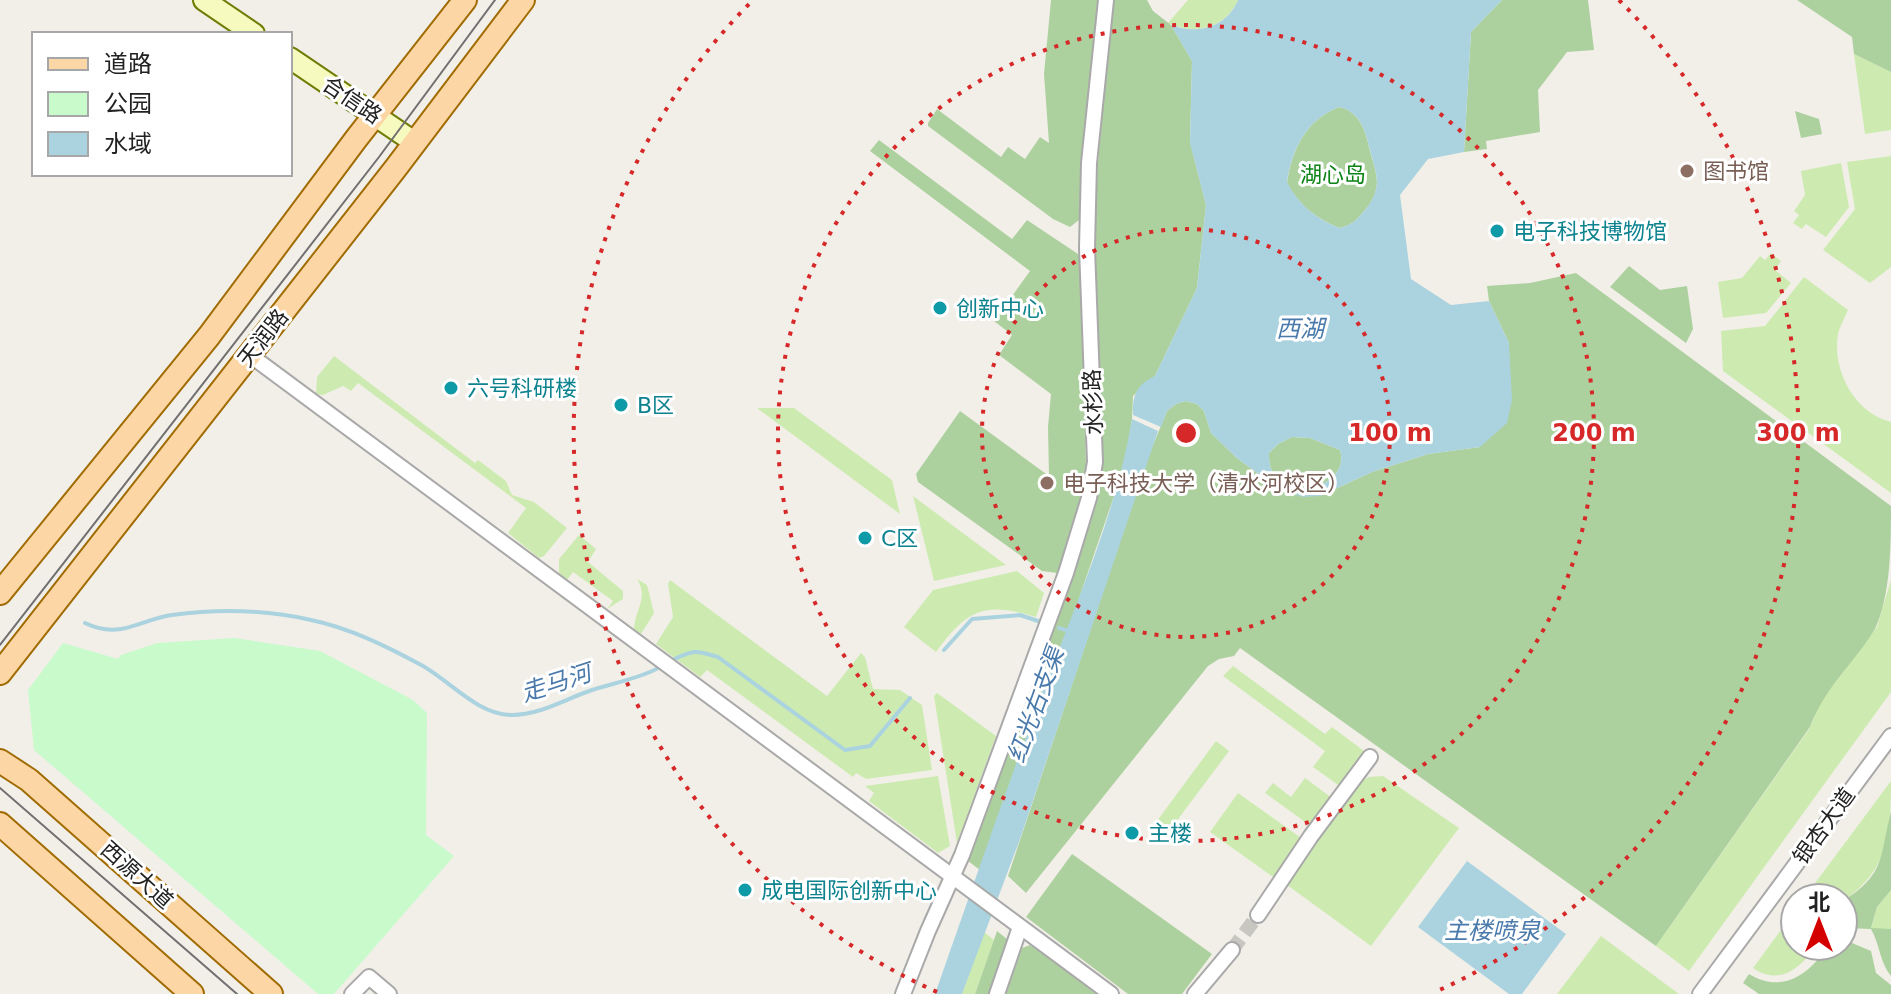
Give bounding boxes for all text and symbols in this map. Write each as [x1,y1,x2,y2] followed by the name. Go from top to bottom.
[32,32,292,176] legend
[104,50,152,78] text: 道路
[318,71,386,129] street label: 合信路
[104,90,152,118] text: 公园
[104,130,152,158] text: 水域
[1703,159,1769,184] place label: 图书馆
[1300,162,1366,187] park label: 湖心岛
[1678,162,1696,180] marker: 图书馆
[1513,219,1667,244] place label: 电子科技博物馆
[1488,222,1506,240] marker: 电子科技博物馆
[956,296,1044,321] place label: 创新中心
[931,299,949,317] marker: 创新中心
[233,304,293,372] street label: 天润路
[1276,315,1328,343] water label: 西湖
[1079,369,1107,435] street label: 水杉路
[467,376,577,401] place label: 六号科研楼
[442,379,460,397] marker: 六号科研楼
[637,393,674,418] place label: B区
[612,396,630,414] marker: B区
[1172,419,1200,447] centre of rings
[1348,419,1432,447] text: 100 m
[1552,419,1636,447] text: 200 m
[1756,419,1840,447] text: 300 m
[1063,471,1349,496] place label: 电子科技大学（清水河校区）
[1038,474,1056,492] marker: 电子科技大学（清水河校区）
[881,526,918,551] place label: C区
[856,529,874,547] marker: C区
[1002,641,1071,766] water label: 红光右支渠
[517,657,598,707] water label: 走马河
[1788,783,1860,869] street label: 银杏大道
[1148,821,1192,846] place label: 主楼
[1123,824,1141,842] marker: 主楼
[96,836,178,914] street label: 西源大道
[761,878,937,903] place label: 成电国际创新中心
[736,881,754,899] marker: 成电国际创新中心
[1779,882,1859,962] north arrow
[1808,890,1830,915] text: 北
[1444,917,1541,945] water label: 主楼喷泉

